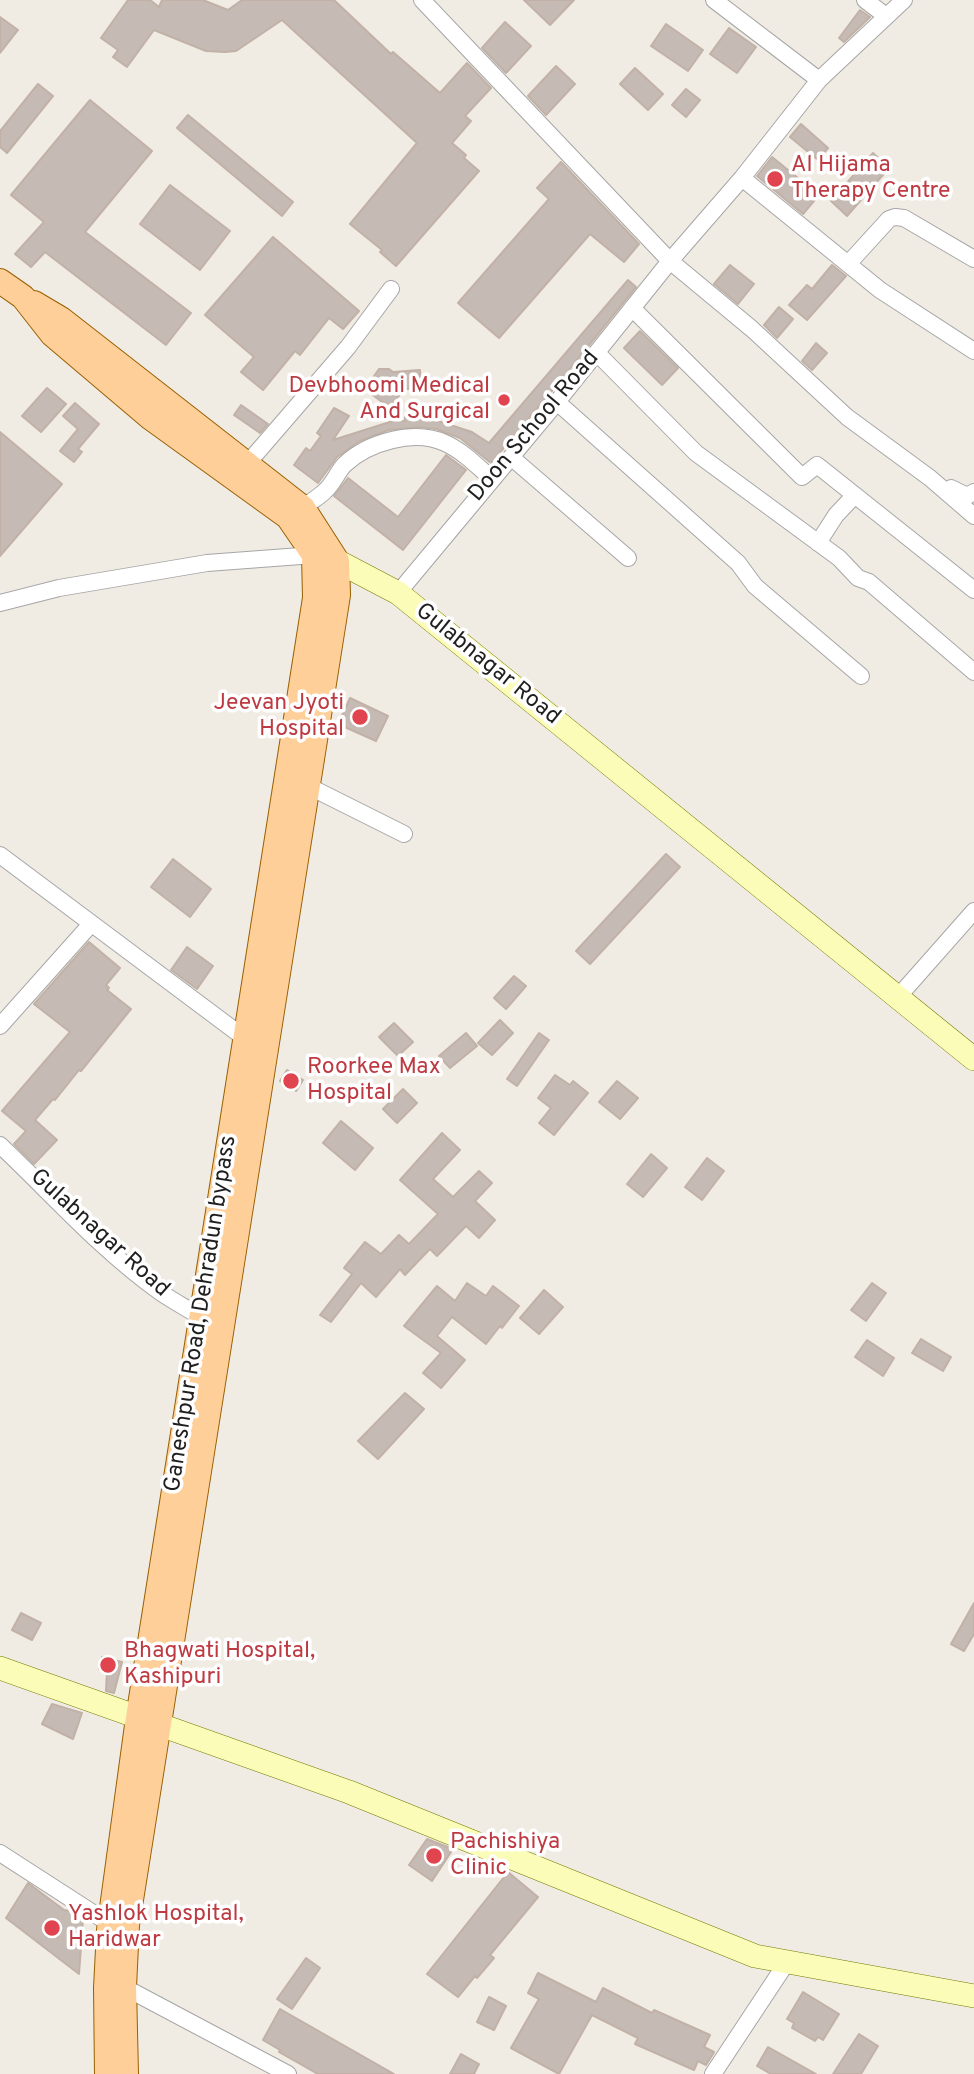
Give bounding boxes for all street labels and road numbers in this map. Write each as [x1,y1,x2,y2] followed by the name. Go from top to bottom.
[464,346,606,508] street label: Doon School Road
[409,598,565,732] street label: Gulabnagar Road
[160,1134,244,1494] street label: Ganeshpur Road, Dehradun bypass
[24,1164,174,1304] street label: Gulabnagar Road

